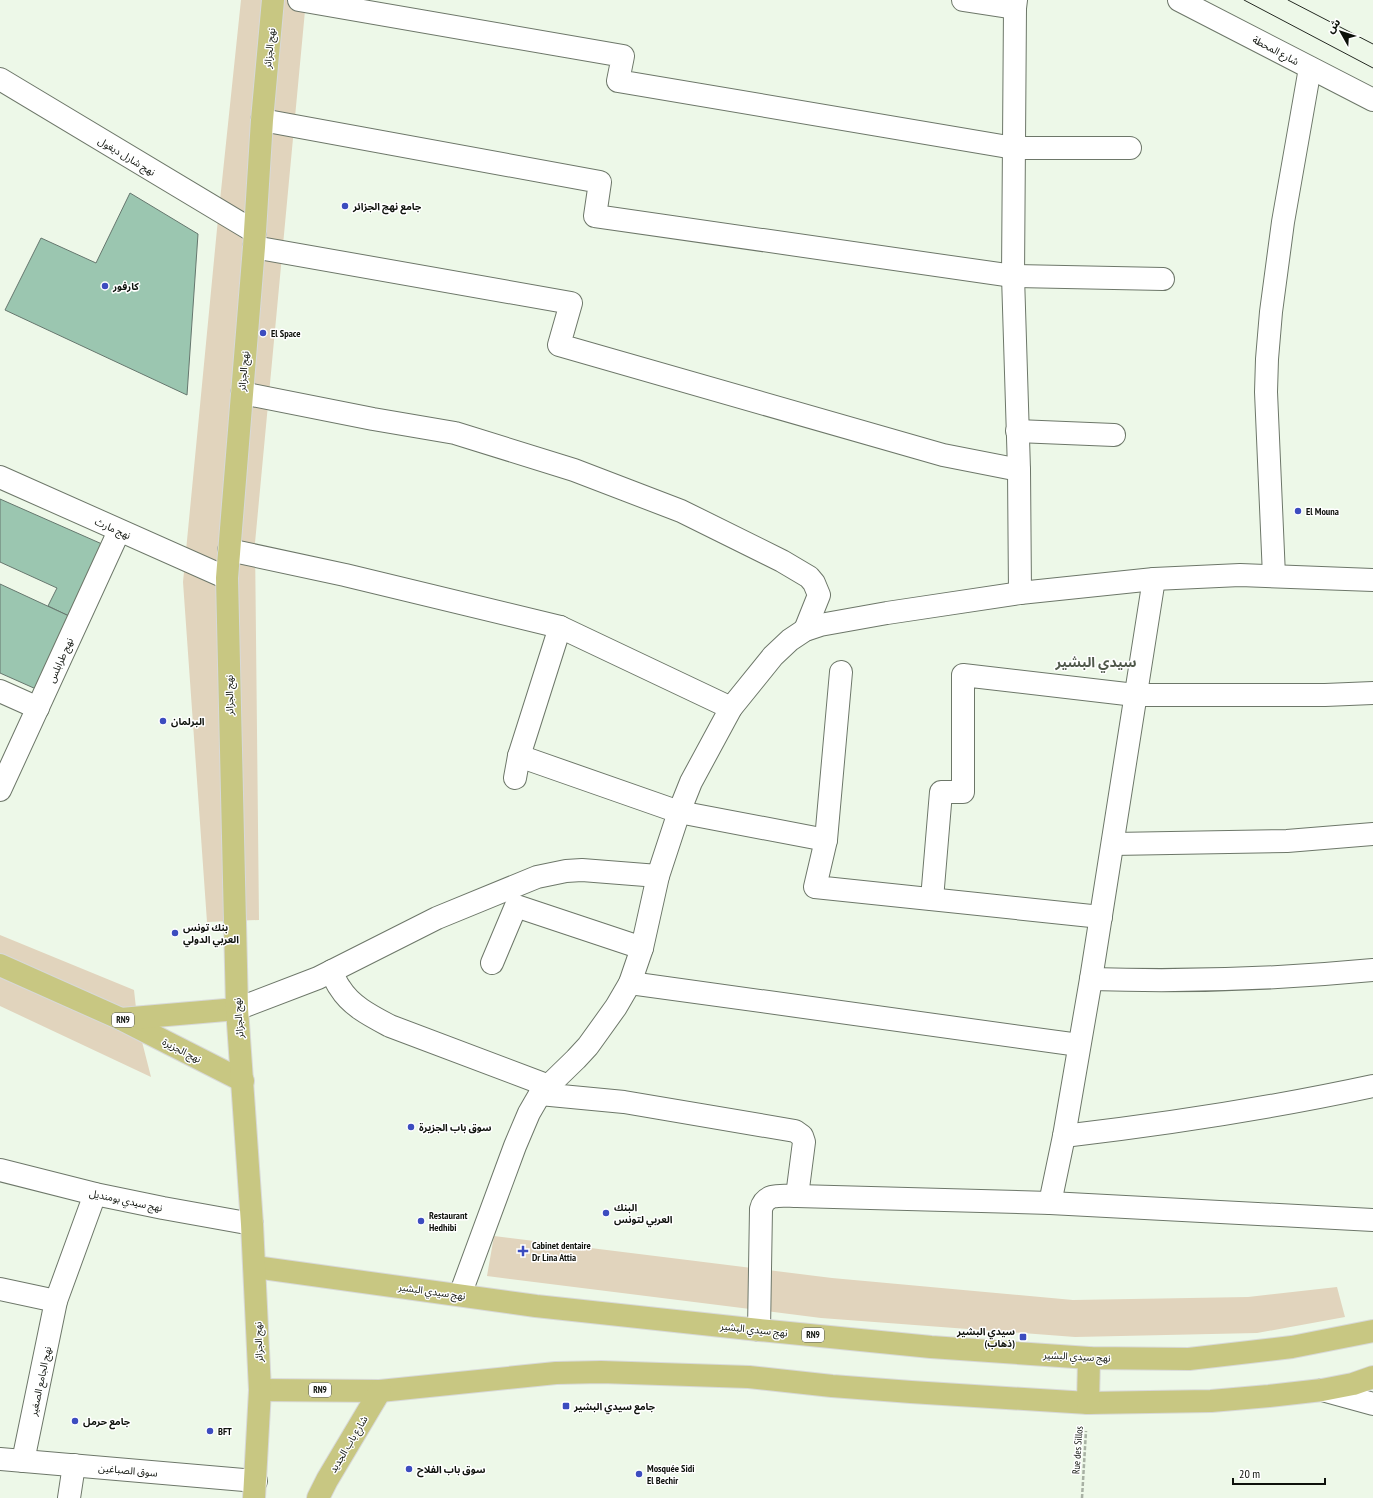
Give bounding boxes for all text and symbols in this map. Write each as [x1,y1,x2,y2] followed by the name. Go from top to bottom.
[1321,12,1361,52] north arrow
[1323,15,1343,36] text: ش
[261,27,279,70] street label: نهج الجزائر
[1250,33,1301,69] street label: شارع المحطة
[95,134,158,180] street label: نهج شارل ديغول
[352,200,422,215] place label: جامع نهج الجزائر
[340,201,350,211] marker: جامع نهج الجزائر
[112,280,139,293] place label: كارفور
[100,281,110,291] marker: كارفور
[271,327,300,340] place label: El Space
[258,328,268,338] marker: El Space
[235,350,253,393] street label: نهج الجزائر
[1306,505,1339,518] place label: El Mouna
[1293,506,1303,516] marker: El Mouna
[92,515,133,543] street label: نهج مارث
[45,636,77,685] street label: نهج طرابلس
[1054,653,1137,673] district label: سيدي البشير
[223,674,237,716] street label: نهج الجزائر
[171,715,205,728] place label: البرلمان
[158,716,168,726] marker: البرلمان
[183,921,239,948] place label: بنك تونس العربي الدولي
[170,928,180,938] marker: بنك تونس العربي الدولي
[231,997,247,1040] street label: نهج الجزائر
[112,1013,134,1027] road number: RN9
[160,1035,204,1067] street label: نهج الجزيرة
[419,1121,492,1134] place label: سوق باب الجزيرة
[406,1122,416,1132] marker: سوق باب الجزيرة
[88,1186,164,1216] street label: نهج سيدي بومنديل
[614,1201,673,1228] place label: البنك العربي لتونس
[601,1208,611,1218] marker: البنك العربي لتونس
[429,1209,467,1234] place label: Restaurant Hedhibi
[416,1216,426,1226] marker: Restaurant Hedhibi
[532,1239,591,1264] place label: Cabinet dentaire Dr Lina Attia
[517,1245,529,1257] marker: Cabinet dentaire Dr Lina Attia
[396,1280,467,1304] street label: نهج سيدي البشير
[719,1319,789,1341] street label: نهج سيدي البشير
[251,1321,267,1363] street label: نهج الجزائر
[956,1325,1015,1350] place label: سيدي البشير (ذهاب)
[802,1328,824,1342] road number: RN9
[1018,1332,1028,1342] marker: سيدي البشير (ذهاب)
[27,1345,55,1418] street label: نهج الجامع الصغير
[1042,1348,1111,1366] street label: نهج سيدي البشير
[309,1383,331,1397] road number: RN9
[573,1400,656,1415] place label: جامع سيدي البشير
[561,1401,571,1411] marker: جامع سيدي البشير
[326,1413,371,1476] street label: شارع باب الجديد
[83,1415,131,1430] place label: جامع حرمل
[70,1416,80,1426] marker: جامع حرمل
[218,1425,232,1438] place label: BFT
[1069,1425,1086,1475] street label: Rue des Sillos
[205,1426,215,1436] marker: BFT
[1233,1460,1325,1486] scale bar
[98,1461,158,1480] street label: سوق الصباغين
[647,1462,694,1487] place label: Mosquée Sidi El Bechir
[417,1463,485,1478] place label: سوق باب الفلاح
[404,1464,414,1474] marker: سوق باب الفلاح
[1239,1466,1260,1481] text: 20 m
[634,1469,644,1479] marker: Mosquée Sidi El Bechir

